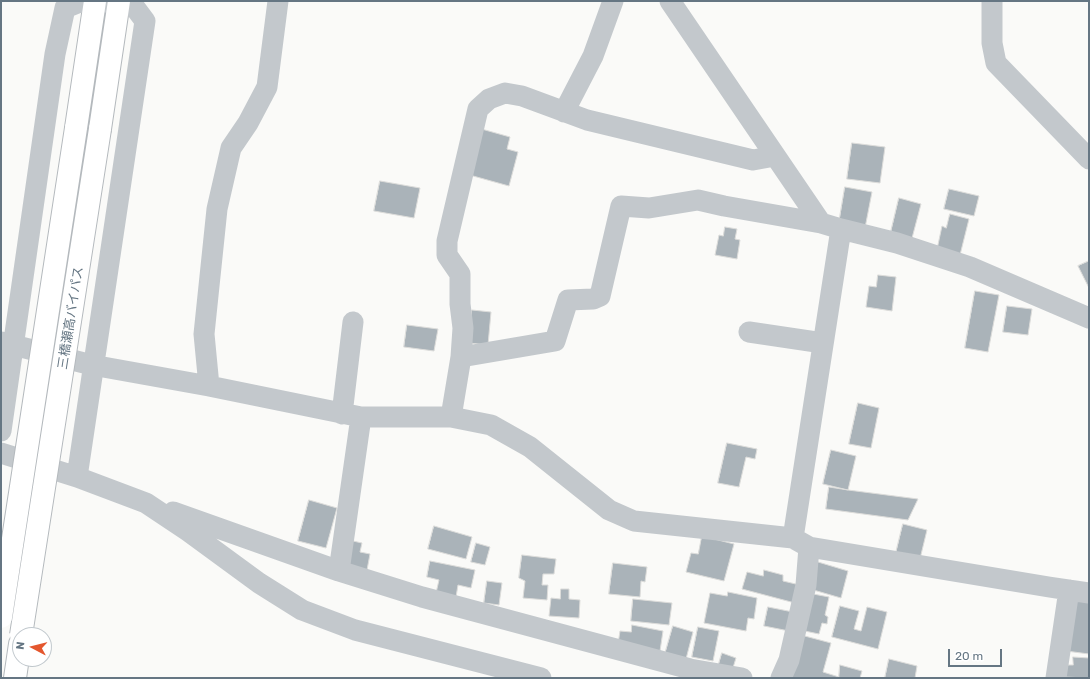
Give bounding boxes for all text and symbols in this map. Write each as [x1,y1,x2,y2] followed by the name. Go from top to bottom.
[55,265,87,371] street label: 三橋瀬高バイパス
[12,627,52,667] north arrow
[14,641,28,650] text: N
[950,641,1004,667] scale bar
[955,649,983,663] text: 20 m

